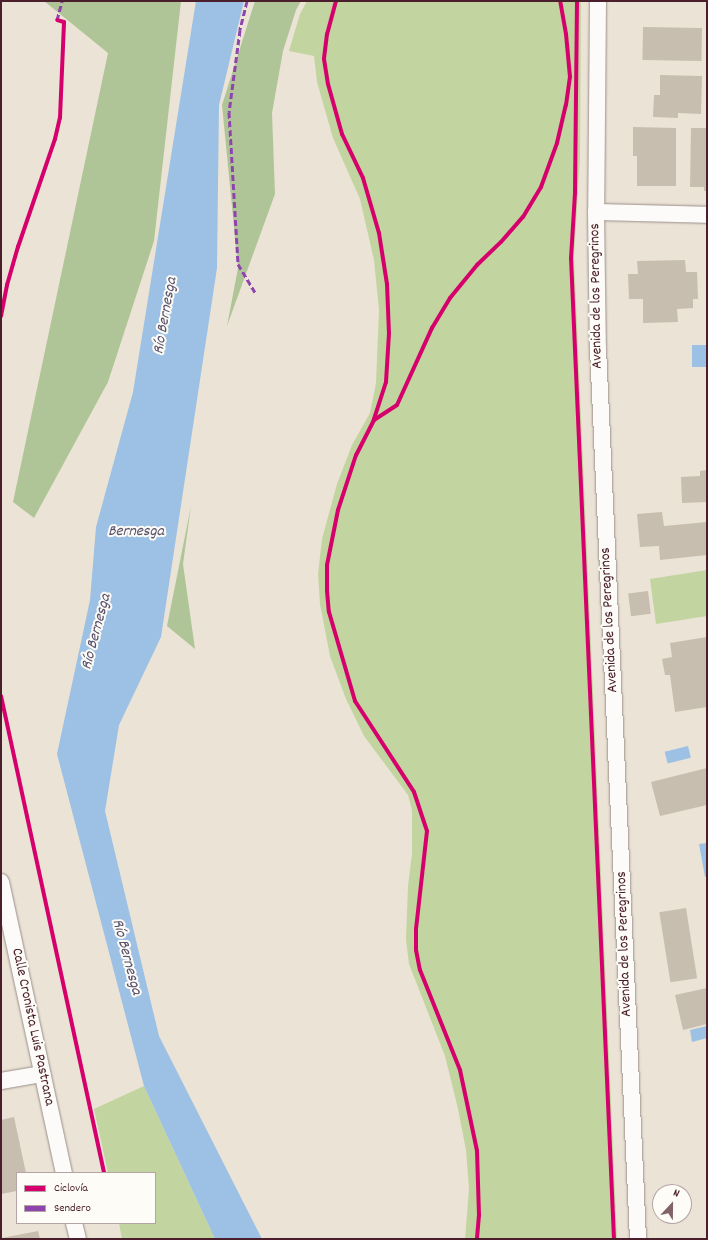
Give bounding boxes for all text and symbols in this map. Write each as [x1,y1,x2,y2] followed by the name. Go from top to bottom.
[587,223,607,369] street label: Avenida de los Peregrinos
[150,276,182,356] water label: Río Bernesga
[108,522,164,542] water label: Bernesga
[597,547,623,693] street label: Avenida de los Peregrinos
[78,592,116,672] water label: Río Bernesga
[613,871,637,1017] street label: Avenida de los Peregrinos
[107,917,145,997] water label: Río Bernesga
[6,947,58,1107] street label: Calle Cronista Luis Pastrana
[16,1172,156,1224] legend
[54,1180,88,1197] text: Ciclovía
[652,1184,692,1224] north arrow
[671,1185,682,1202] text: N
[54,1200,91,1217] text: Sendero

